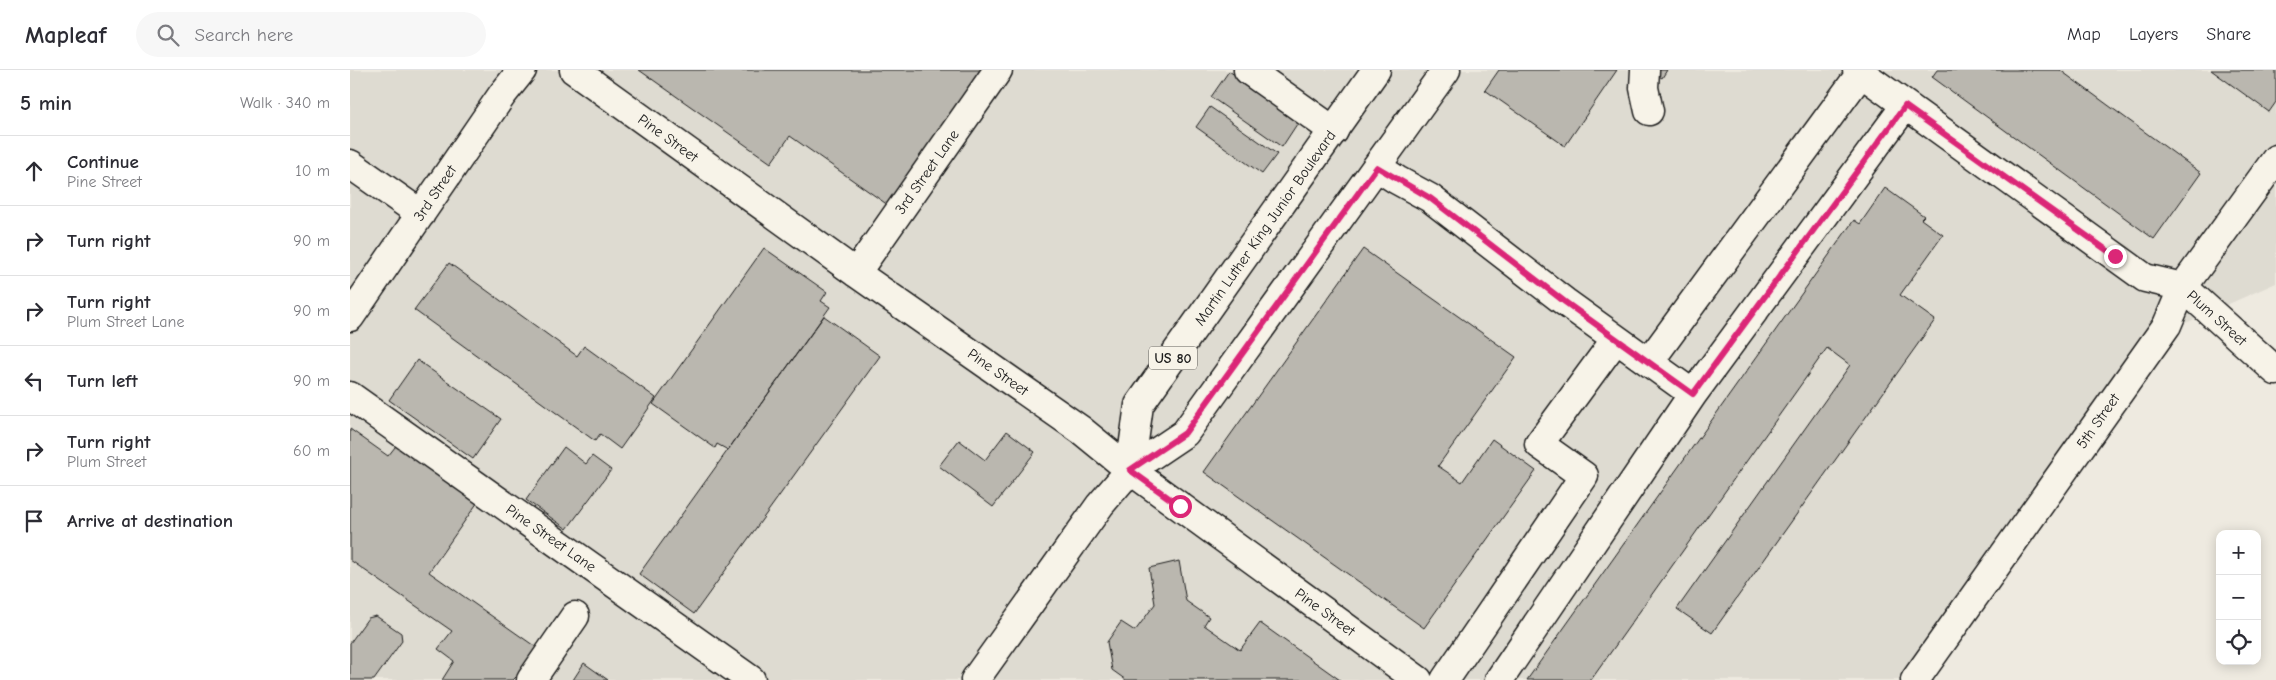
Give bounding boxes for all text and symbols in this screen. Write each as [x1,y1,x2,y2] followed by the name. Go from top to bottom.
[136,12,486,57] search box
[25,21,106,49] text: Mapleaf
[154,21,182,49] icon: search
[194,24,293,46] text: Search here
[2067,24,2101,45] text: Map
[2129,24,2178,45] text: Layers
[2206,24,2251,45] text: Share
[20,91,72,115] text: 5 min
[240,94,330,112] text: Walk · 340 m
[634,110,702,166] street label: Pine Street
[891,126,963,218] street label: 3rd Street Lane
[1190,127,1340,329] street label: Martin Luther King Junior Boulevard
[67,151,139,173] text: Continue
[20,157,48,185] icon: ahead
[410,161,461,224] street label: 3rd Street
[295,162,330,180] text: 10 m
[67,173,142,191] text: Pine Street
[20,227,48,255] icon: right
[67,230,151,252] text: Turn right
[293,232,330,250] text: 90 m
[2104,245,2127,268] route end
[2183,286,2251,350] street label: Plum Street
[67,291,151,313] text: Turn right
[20,297,48,325] icon: right
[293,302,330,320] text: 90 m
[67,313,184,331] text: Plum Street Lane
[964,344,1032,400] street label: Pine Street
[1149,346,1197,370] road number: US 80
[20,367,48,395] icon: left
[67,370,138,392] text: Turn left
[293,372,330,390] text: 90 m
[2073,389,2124,452] street label: 5th Street
[67,431,151,453] text: Turn right
[20,437,48,465] icon: right
[293,442,330,460] text: 60 m
[67,453,146,471] text: Plum Street
[1169,495,1192,518] route start
[502,500,600,576] street label: Pine Street Lane
[20,507,48,535] icon: arrive
[67,510,233,532] text: Arrive at destination
[2216,530,2261,665] map controls
[2216,530,2261,575] button: +
[2216,575,2261,620] button: −
[1291,584,1359,640] street label: Pine Street
[2216,620,2261,665] button: locate

